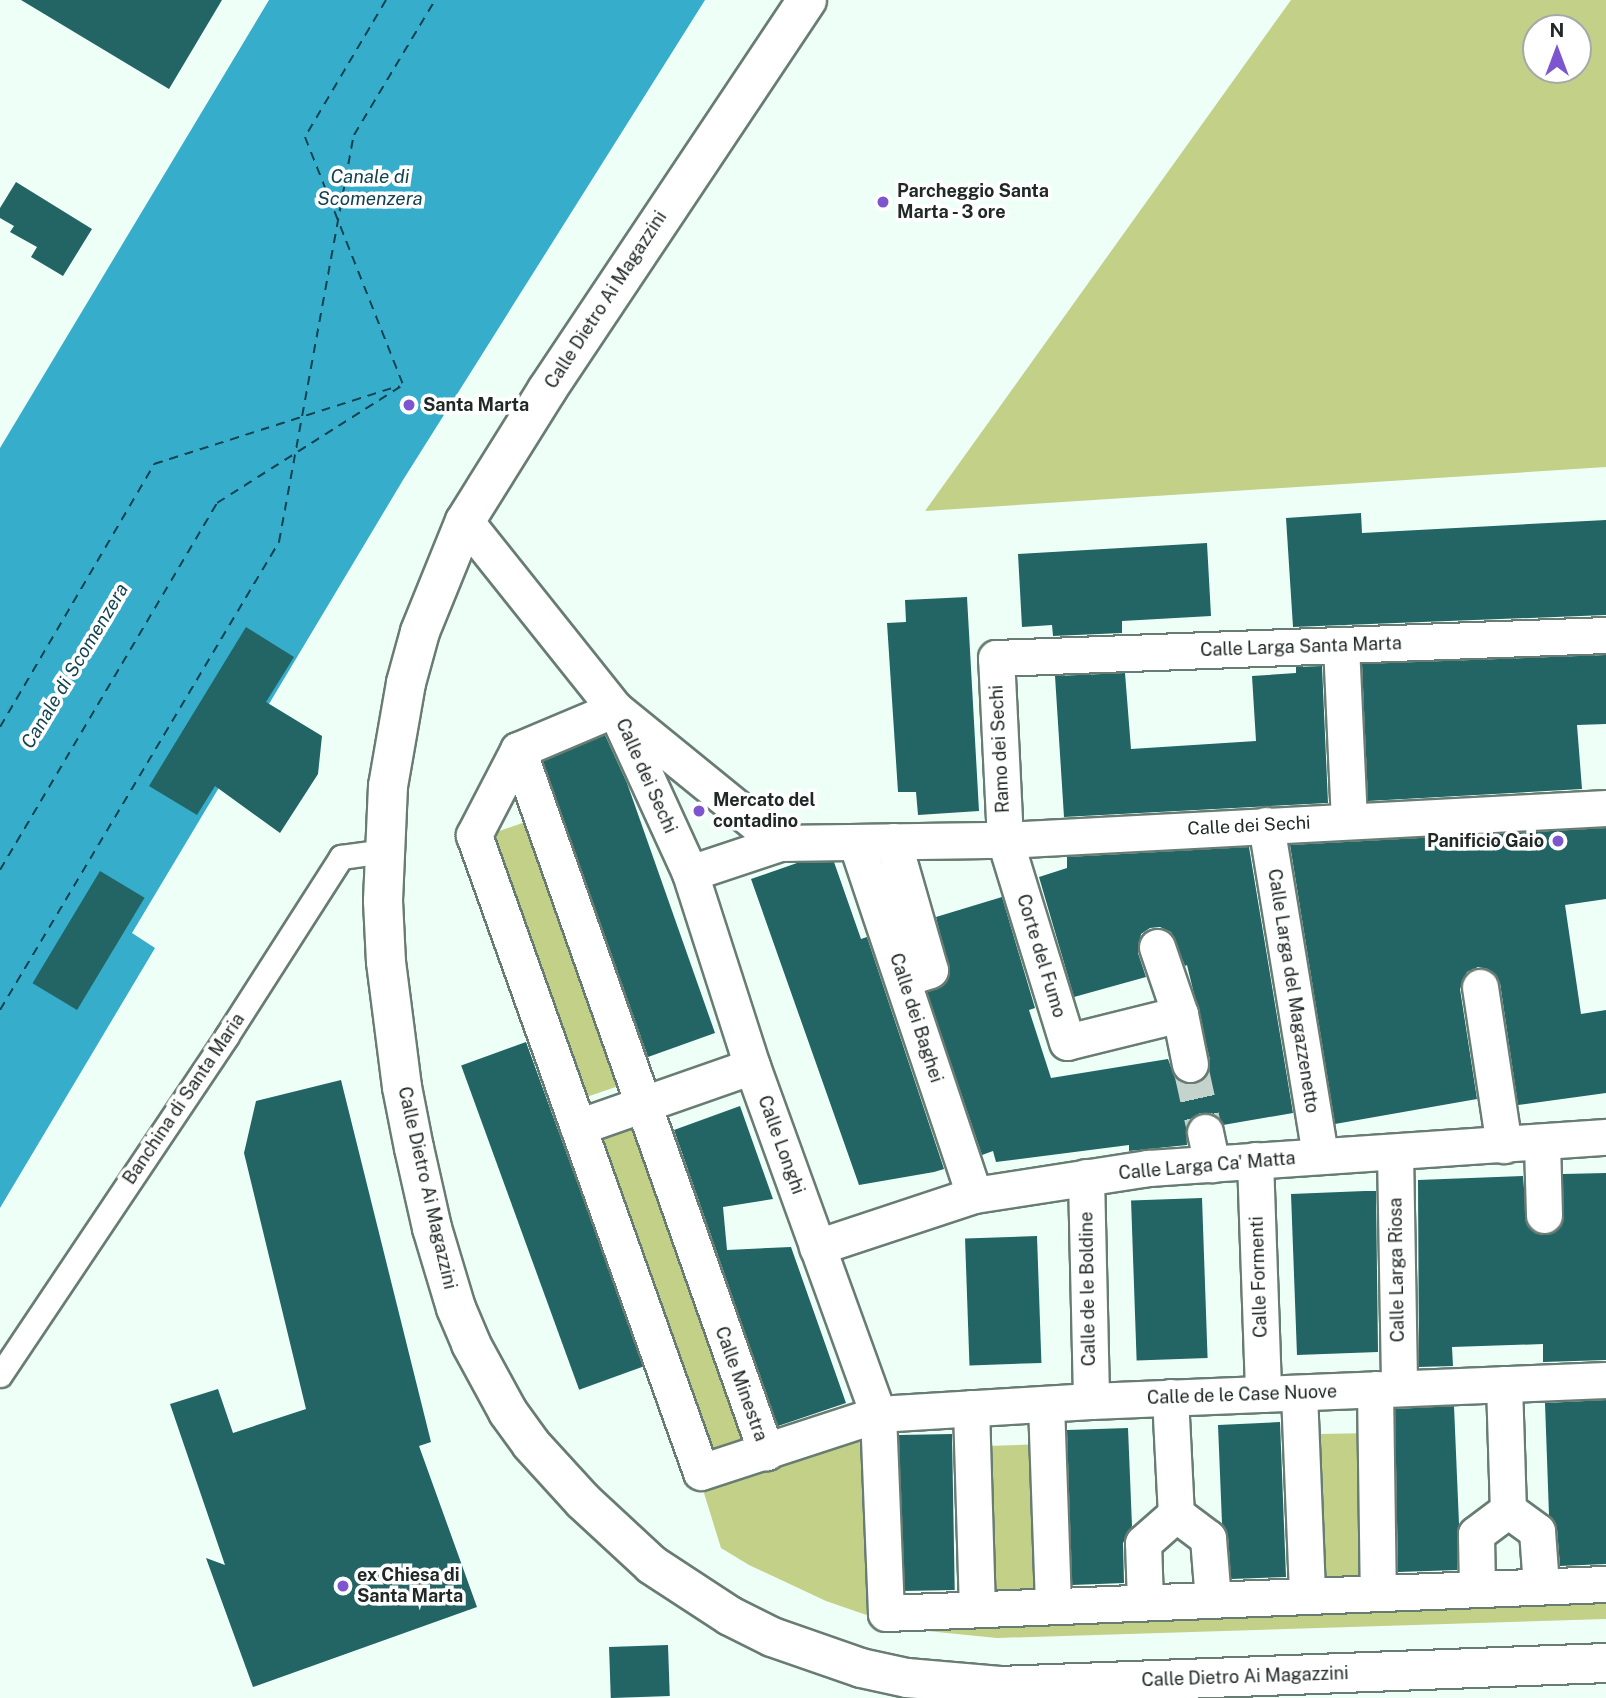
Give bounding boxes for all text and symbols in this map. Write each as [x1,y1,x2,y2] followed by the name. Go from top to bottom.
[1522,14,1592,84] north arrow
[1550,19,1564,41] text: N
[317,166,423,210] water label: Canale di Scomenzera
[897,181,1049,224] place label: Parcheggio Santa Marta - 3 ore
[875,194,891,210] marker: Parcheggio Santa Marta - 3 ore
[540,207,672,393] street label: Calle Dietro Ai Magazzini
[423,394,529,416] place label: Santa Marta
[401,397,417,413] marker: Santa Marta
[17,579,133,753] water label: Canale di Scomenzera
[1200,633,1402,661] street label: Calle Larga Santa Marta
[986,684,1014,814] street label: Ramo dei Sechi
[611,715,681,837] street label: Calle dei Sechi
[713,790,816,832] place label: Mercato del contadino
[691,803,707,819] marker: Mercato del contadino
[1187,812,1311,840] street label: Calle dei Sechi
[1427,830,1544,852] place label: Panificio Gaio
[1550,833,1566,849] marker: Panificio Gaio
[1263,867,1323,1115] street label: Calle Larga del Magazzenetto
[1012,892,1070,1020] street label: Corte del Fumo
[885,950,947,1086] street label: Calle dei Baghei
[119,1009,249,1189] street label: Banchina di Santa Maria
[393,1085,461,1291] street label: Calle Dietro Ai Magazzini
[753,1093,809,1197] street label: Calle Longhi
[1118,1148,1296,1184] street label: Calle Larga Ca' Matta
[1385,1197,1409,1343] street label: Calle Larga Riosa
[1076,1211,1100,1367] street label: Calle de le Boldine
[1246,1216,1272,1338] street label: Calle Formenti
[710,1324,772,1444] street label: Calle Minestra
[1146,1381,1338,1409] street label: Calle de le Case Nuove
[357,1565,463,1608] place label: ex Chiesa di Santa Marta
[335,1578,351,1594] marker: ex Chiesa di Santa Marta
[1141,1663,1349,1691] street label: Calle Dietro Ai Magazzini

